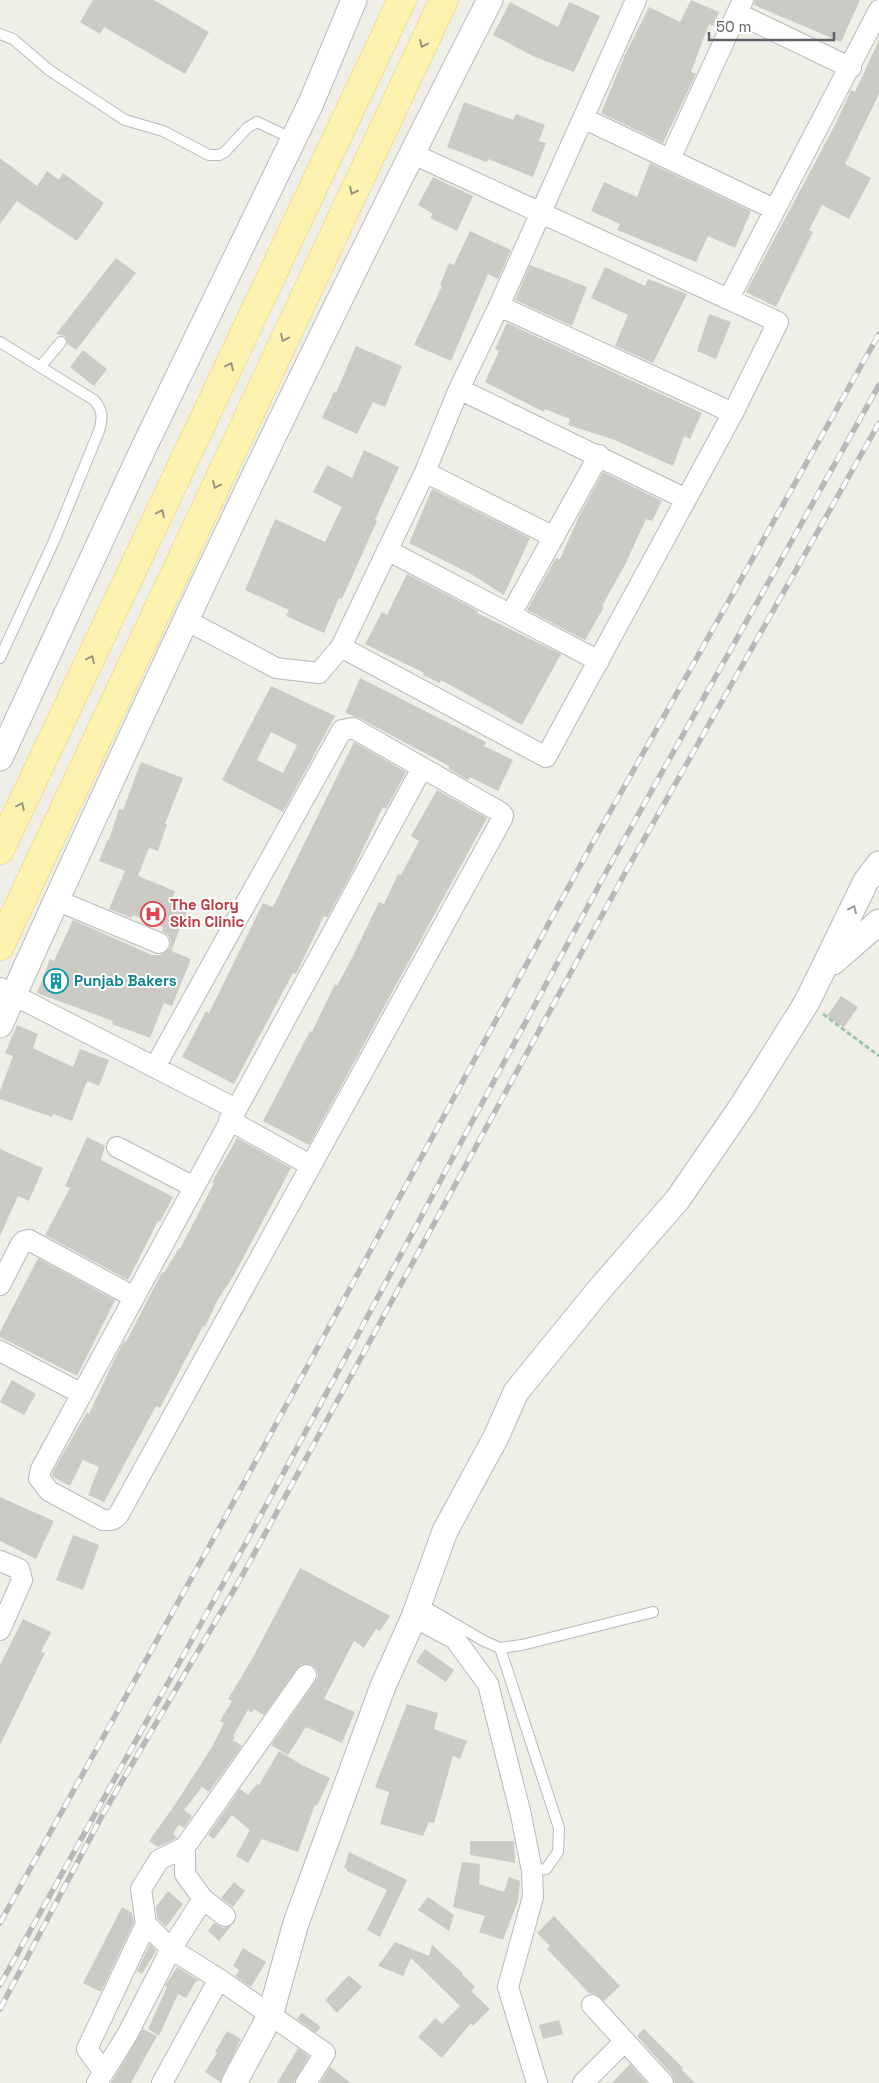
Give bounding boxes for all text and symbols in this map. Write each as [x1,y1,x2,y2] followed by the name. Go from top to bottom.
[709,10,834,42] scale bar
[716,17,751,36] text: 50 m
[419,39,429,48] one-way arrow
[349,186,360,195] one-way arrow
[280,333,291,342] one-way arrow
[224,362,235,371] one-way arrow
[211,480,222,489] one-way arrow
[155,509,165,518] one-way arrow
[85,655,96,664] one-way arrow
[15,802,25,811] one-way arrow
[170,895,244,931] place label: The Glory Skin Clinic
[140,901,166,927] hospital icon: The Glory Skin Clinic
[847,905,857,914] one-way arrow
[43,968,69,994] building icon: Punjab Bakers
[74,971,177,990] place label: Punjab Bakers

